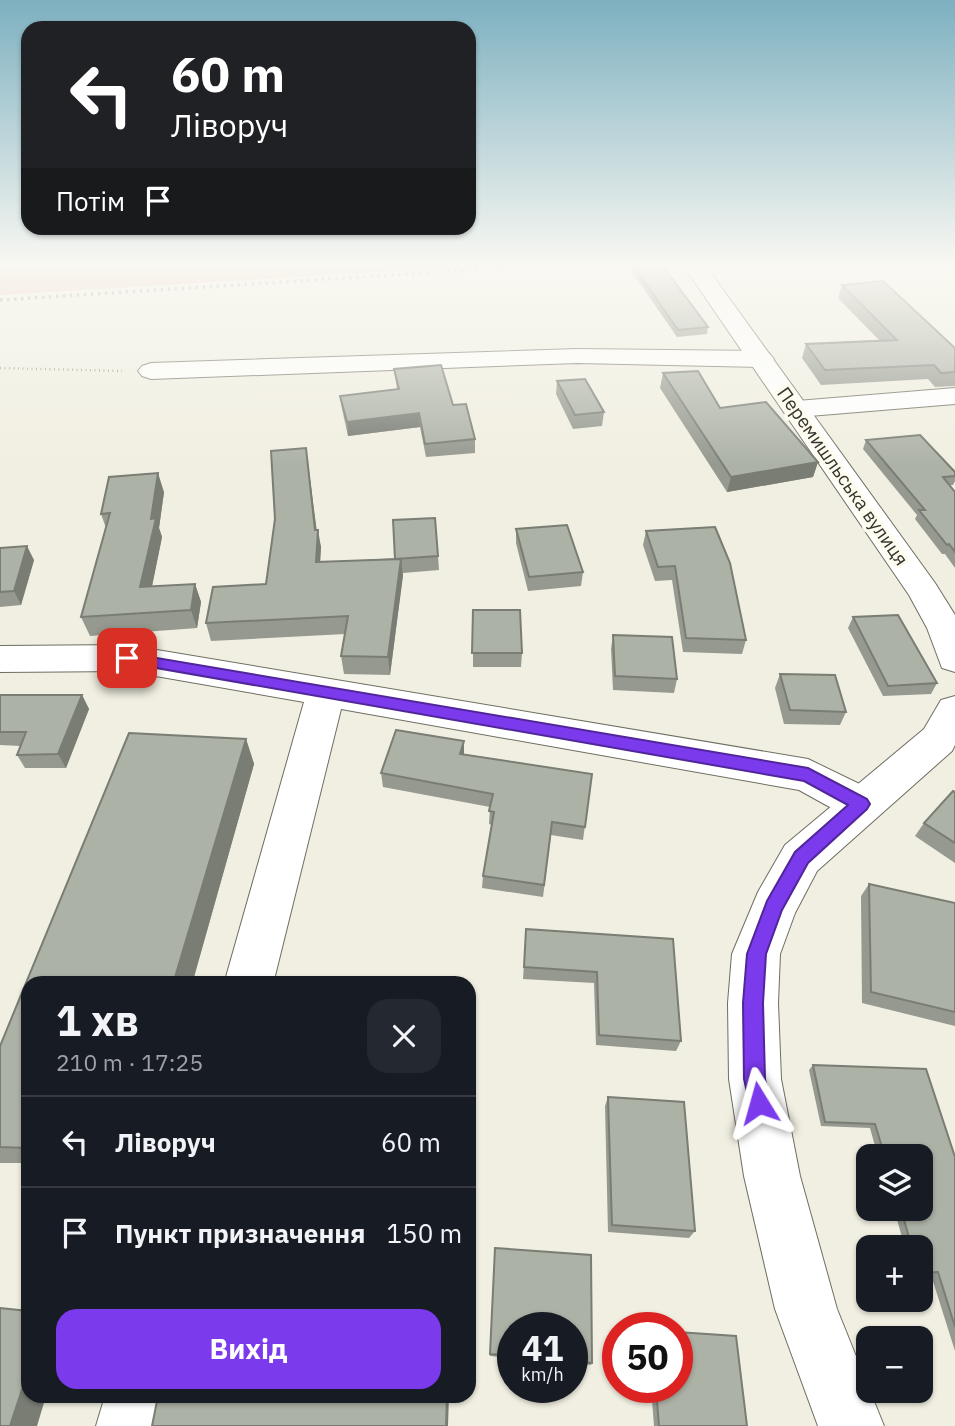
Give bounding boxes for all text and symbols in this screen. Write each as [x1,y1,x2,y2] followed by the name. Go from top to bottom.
[171,42,285,105] text: 60 m
[56,49,147,140] icon: left
[171,104,288,146] text: Ліворуч
[139,182,177,220] icon: arrive
[56,184,125,218] text: Потім
[772,382,914,570] street label: Перемишльська вулиця
[97,628,157,688] pin
[108,639,146,677] icon: arrive
[56,993,139,1048] text: 1 хв
[367,999,441,1073] button: close
[56,1047,203,1077] text: 210 m · 17:25
[722,1066,796,1140] position arrow
[56,1123,94,1161] icon: left
[115,1125,216,1159] text: Ліворуч
[381,1125,441,1159] text: 60 m
[856,1144,933,1403] map controls
[856,1144,933,1221] button: layers
[56,1214,94,1252] icon: arrive
[115,1216,365,1250] text: Пункт призначення
[386,1216,462,1250] text: 150 m
[856,1235,933,1312] button: +
[56,1309,441,1389] button: Вихід
[602,1312,693,1403] speed limit sign: 50
[521,1325,564,1371] text: 41
[856,1326,933,1403] button: −
[521,1363,564,1386] text: km/h

